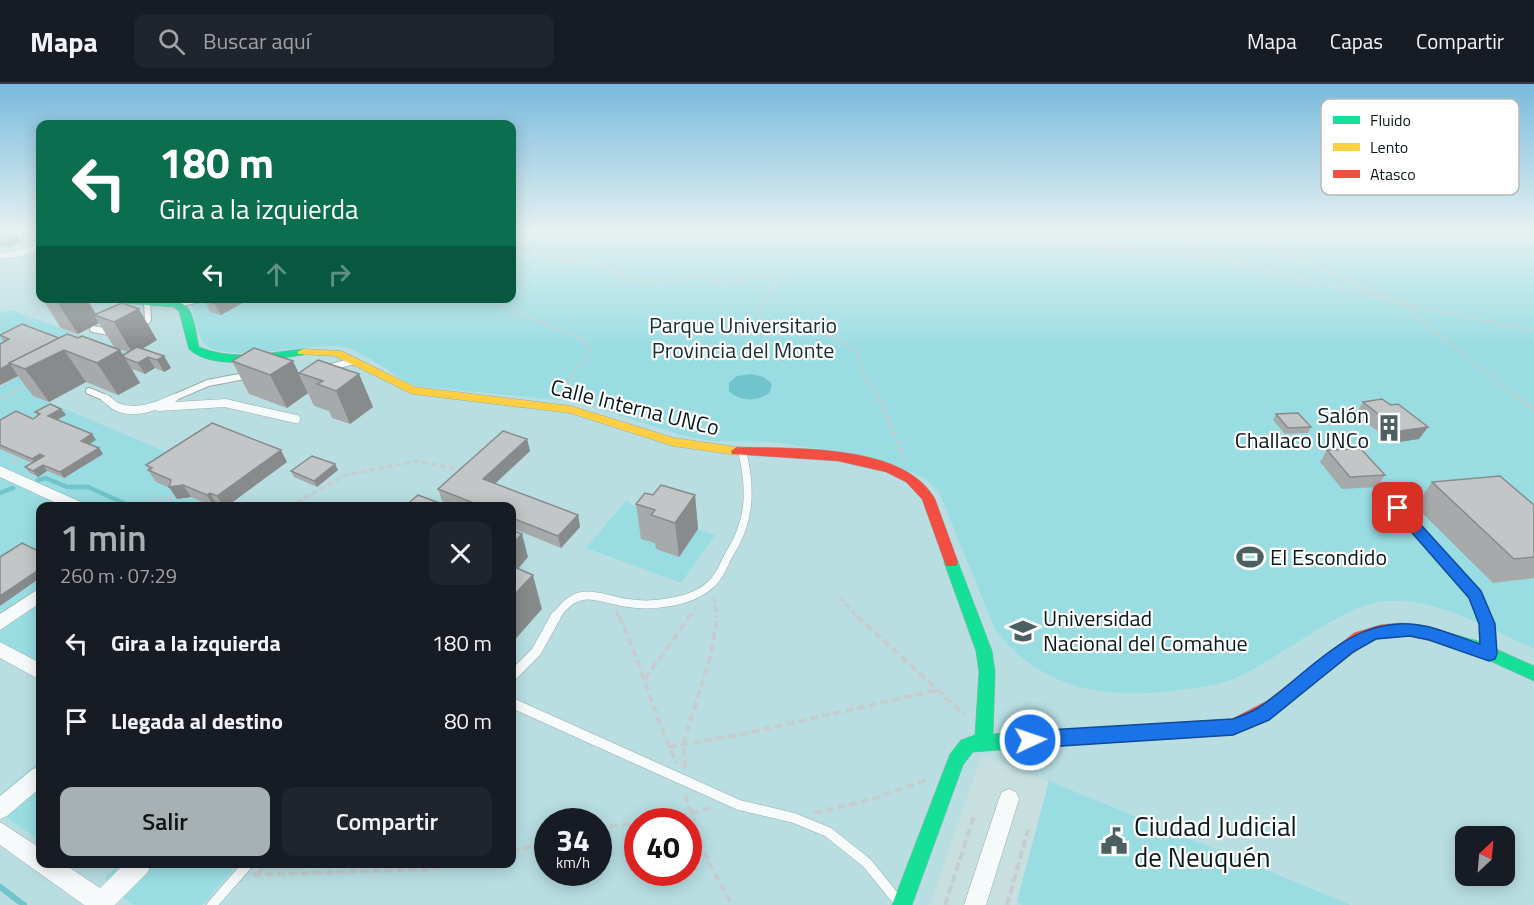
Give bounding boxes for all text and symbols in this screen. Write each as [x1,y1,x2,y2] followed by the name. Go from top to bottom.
[134,14,554,68] search box
[30,20,98,63] text: Mapa
[203,24,311,58] text: Buscar aquí
[155,25,188,58] icon: search
[1247,25,1297,57] text: Mapa
[1330,25,1383,57] text: Capas
[1416,25,1504,57] text: Compartir
[1321,99,1519,195] legend
[1370,108,1411,132] text: Fluido
[159,130,274,194] text: 180 m
[1370,135,1408,159] text: Lento
[60,144,138,222] icon: left
[1370,162,1416,186] text: Atasco
[159,188,359,229] text: Gira a la izquierda
[197,258,230,291] icon: left
[260,258,293,291] icon: ahead
[323,258,356,291] icon: right
[649,308,837,367] park label: Parque Universitario Provincia del Monte
[547,370,723,444] street label: Calle Interna UNCo
[1235,398,1369,457] place label: Salón Challaco UNCo
[1374,413,1404,443] building icon: Salón Challaco UNCo
[1372,482,1423,533] pin
[1381,491,1414,524] icon: arrive
[60,510,147,565] text: 1 min
[429,522,492,585] button: close
[1270,540,1387,574] place label: El Escondido
[1235,542,1265,572] sports icon: El Escondido
[60,560,177,591] text: 260 m · 07:29
[1043,601,1248,660] place label: Universidad Nacional del Comahue
[1008,616,1038,646] school or university icon: Universidad Nacional del Comahue
[111,626,281,660] text: Gira a la izquierda
[432,626,492,660] text: 180 m
[60,627,93,660] icon: left
[111,704,283,738] text: Llegada al destino
[444,704,492,738] text: 80 m
[60,705,93,738] icon: arrive
[998,708,1062,772] position arrow
[60,787,270,856] button: Salir
[282,787,492,856] button: Compartir
[1134,805,1297,877] place label: Ciudad Judicial de Neuquén
[624,808,702,886] speed limit sign: 40
[556,817,590,863] text: 34
[1099,826,1129,856] public building icon: Ciudad Judicial de Neuquén
[1455,826,1515,886] north arrow
[1455,826,1515,886] map controls
[556,851,590,874] text: km/h

